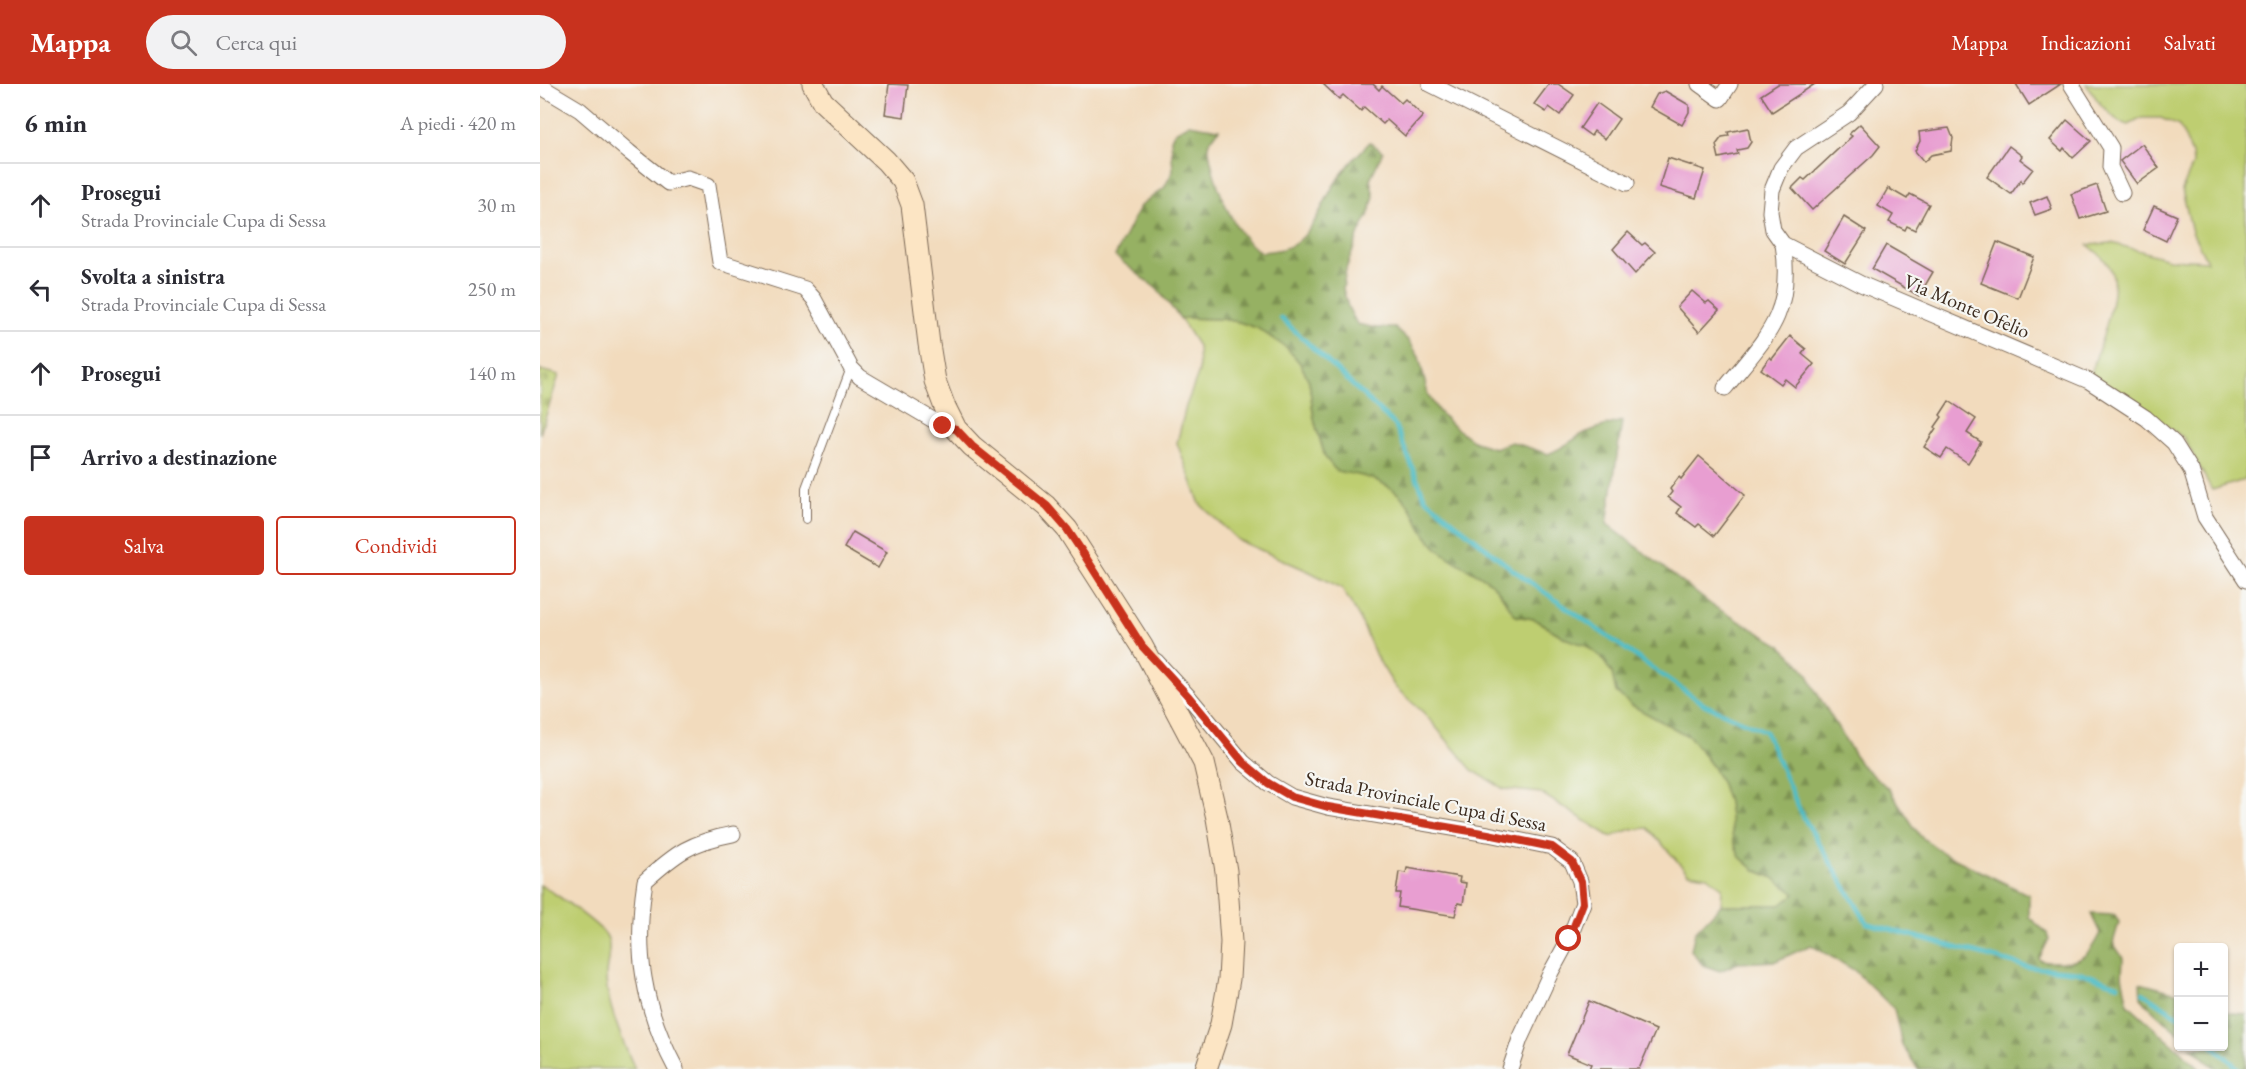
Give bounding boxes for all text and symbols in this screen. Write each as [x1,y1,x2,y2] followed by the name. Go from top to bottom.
[146,15,566,69] search box
[30,24,110,60] text: Mappa
[167,26,200,59] icon: search
[215,28,297,57] text: Cerca qui
[1951,29,2008,56] text: Mappa
[2041,29,2131,56] text: Indicazioni
[2164,29,2216,56] text: Salvati
[24,106,87,140] text: 6 min
[400,110,516,136] text: A piedi · 420 m
[81,178,161,207] text: Prosegui
[24,189,57,222] icon: ahead
[477,192,516,218] text: 30 m
[81,207,326,233] text: Strada Provinciale Cupa di Sessa
[81,262,225,291] text: Svolta a sinistra
[1900,268,2034,344] street label: Via Monte Ofelio
[24,273,57,306] icon: left
[468,276,516,302] text: 250 m
[81,291,326,317] text: Strada Provinciale Cupa di Sessa
[24,357,57,390] icon: ahead
[81,359,161,388] text: Prosegui
[468,360,516,386] text: 140 m
[929,412,955,438] route end
[24,441,57,474] icon: arrive
[81,443,277,472] text: Arrivo a destinazione
[24,516,264,575] button: Salva
[276,516,516,575] button: Condividi
[1303,765,1549,837] street label: Strada Provinciale Cupa di Sessa
[1555,925,1581,951] route start
[2174,943,2228,1051] map controls
[2174,943,2228,997] button: +
[2174,997,2228,1051] button: −

